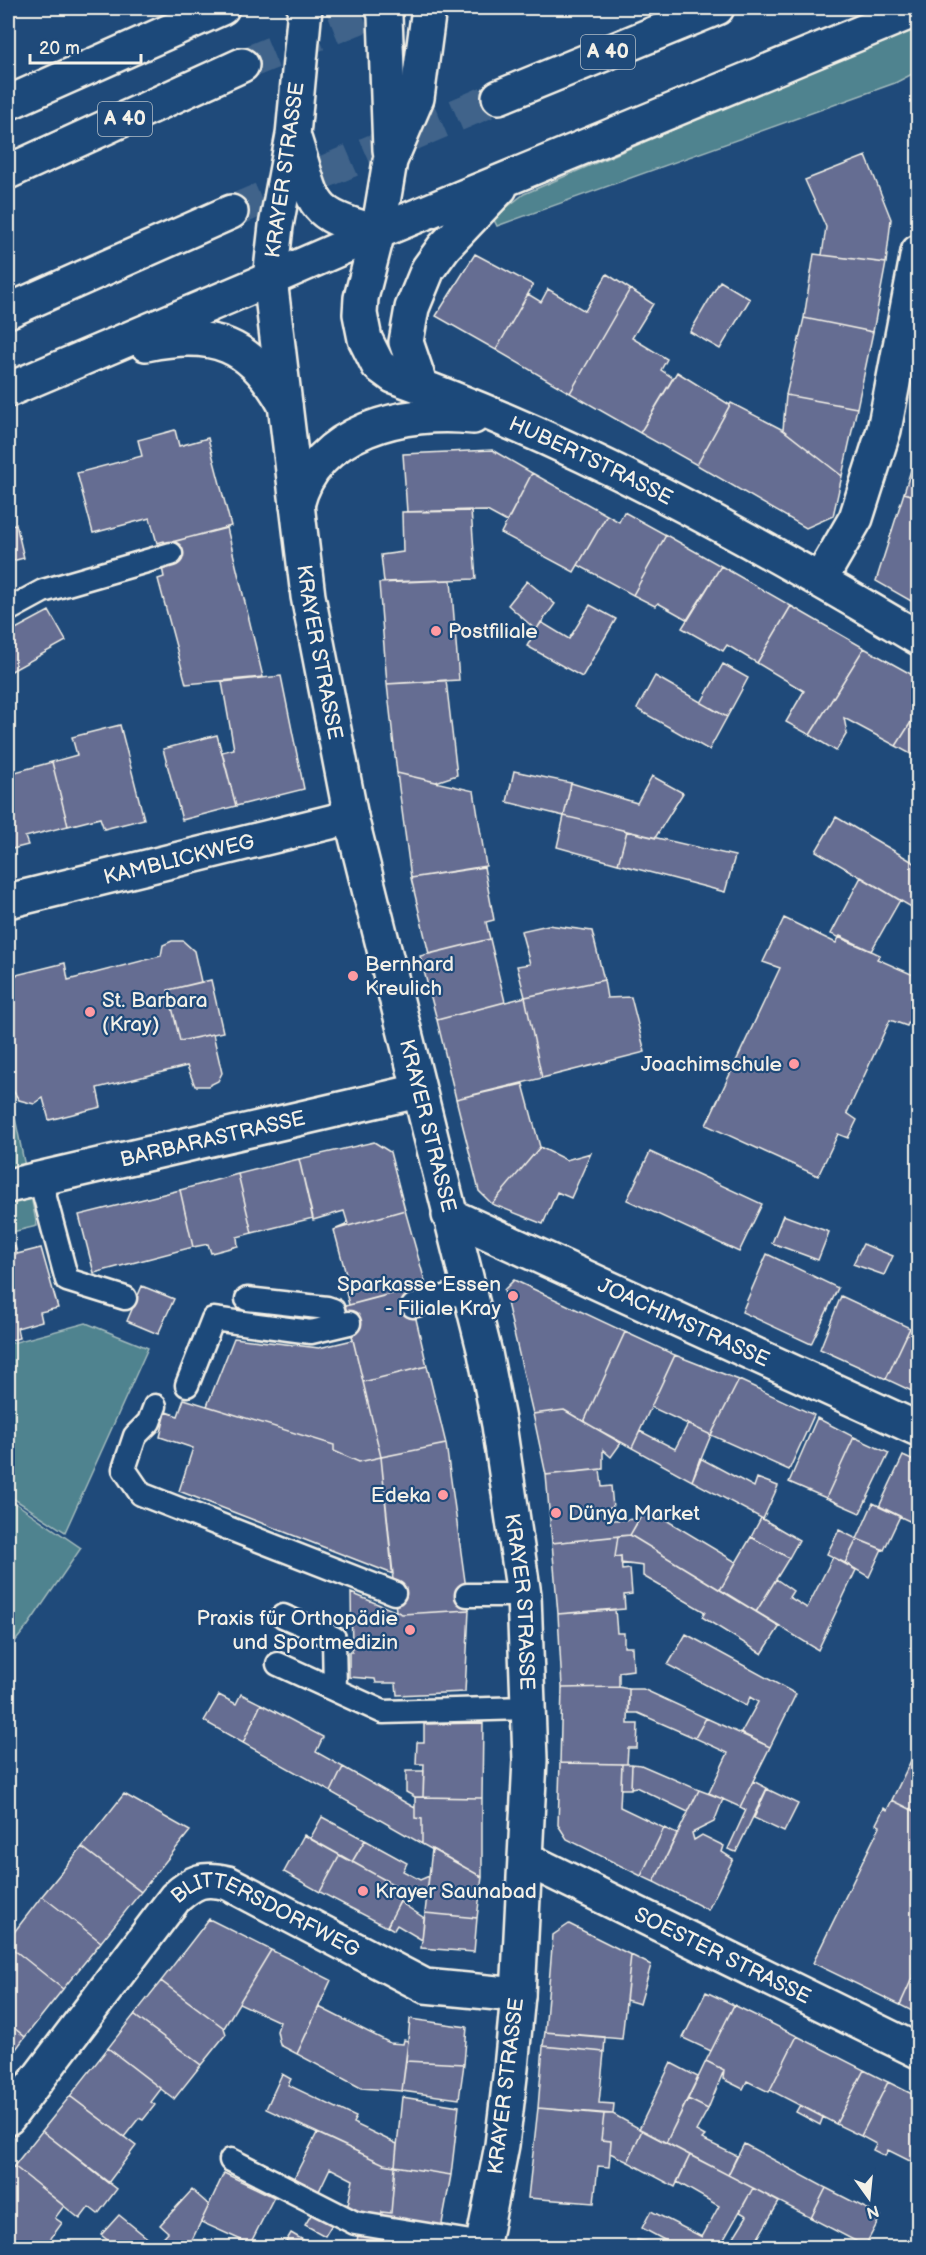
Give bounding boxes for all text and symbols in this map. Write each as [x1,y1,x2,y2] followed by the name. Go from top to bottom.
[30,27,141,65] scale bar
[581,35,635,69] road number: A 40
[39,38,80,59] text: 20 m
[260,80,310,260] street label: KRAYER STRASSE
[98,102,152,136] road number: A 40
[505,411,677,510] street label: HUBERTSTRASSE
[292,563,348,742] street label: KRAYER STRASSE
[448,619,538,644] place label: Postfiliale
[429,624,443,638] marker: Postfiliale
[101,829,257,890] street label: KAMBLICKWEG
[365,952,454,1001] place label: Bernhard Kreulich
[346,969,360,983] marker: Bernhard Kreulich
[102,988,208,1037] place label: St. Barbara (Kray)
[83,1005,97,1019] marker: St. Barbara (Kray)
[394,1036,462,1215] street label: KRAYER STRASSE
[641,1052,782,1077] place label: Joachimschule
[787,1057,801,1071] marker: Joachimschule
[118,1105,308,1172] street label: BARBARASTRASSE
[337,1272,502,1321] place label: Sparkasse Essen - Filiale Kray
[594,1272,773,1372] street label: JOACHIMSTRASSE
[506,1289,520,1303] marker: Sparkasse Essen - Filiale Kray
[371,1483,431,1508] place label: Edeka
[436,1488,450,1502] marker: Edeka
[568,1501,700,1526] place label: Dünya Market
[549,1506,563,1520] marker: Dünya Market
[500,1512,540,1691] street label: KRAYER STRASSE
[196,1606,398,1655] place label: Praxis für Orthopädie und Sportmedizin
[403,1623,417,1637] marker: Praxis für Orthopädie und Sportmedizin
[166,1868,364,1962] street label: BLITTERSDORFWEG
[375,1879,537,1904] place label: Krayer Saunabad
[356,1884,370,1898] marker: Krayer Saunabad
[630,1902,815,2009] street label: SOESTER STRASSE
[483,1996,529,2176] street label: KRAYER STRASSE
[839,2168,899,2228] north arrow
[864,2200,881,2222] text: N

